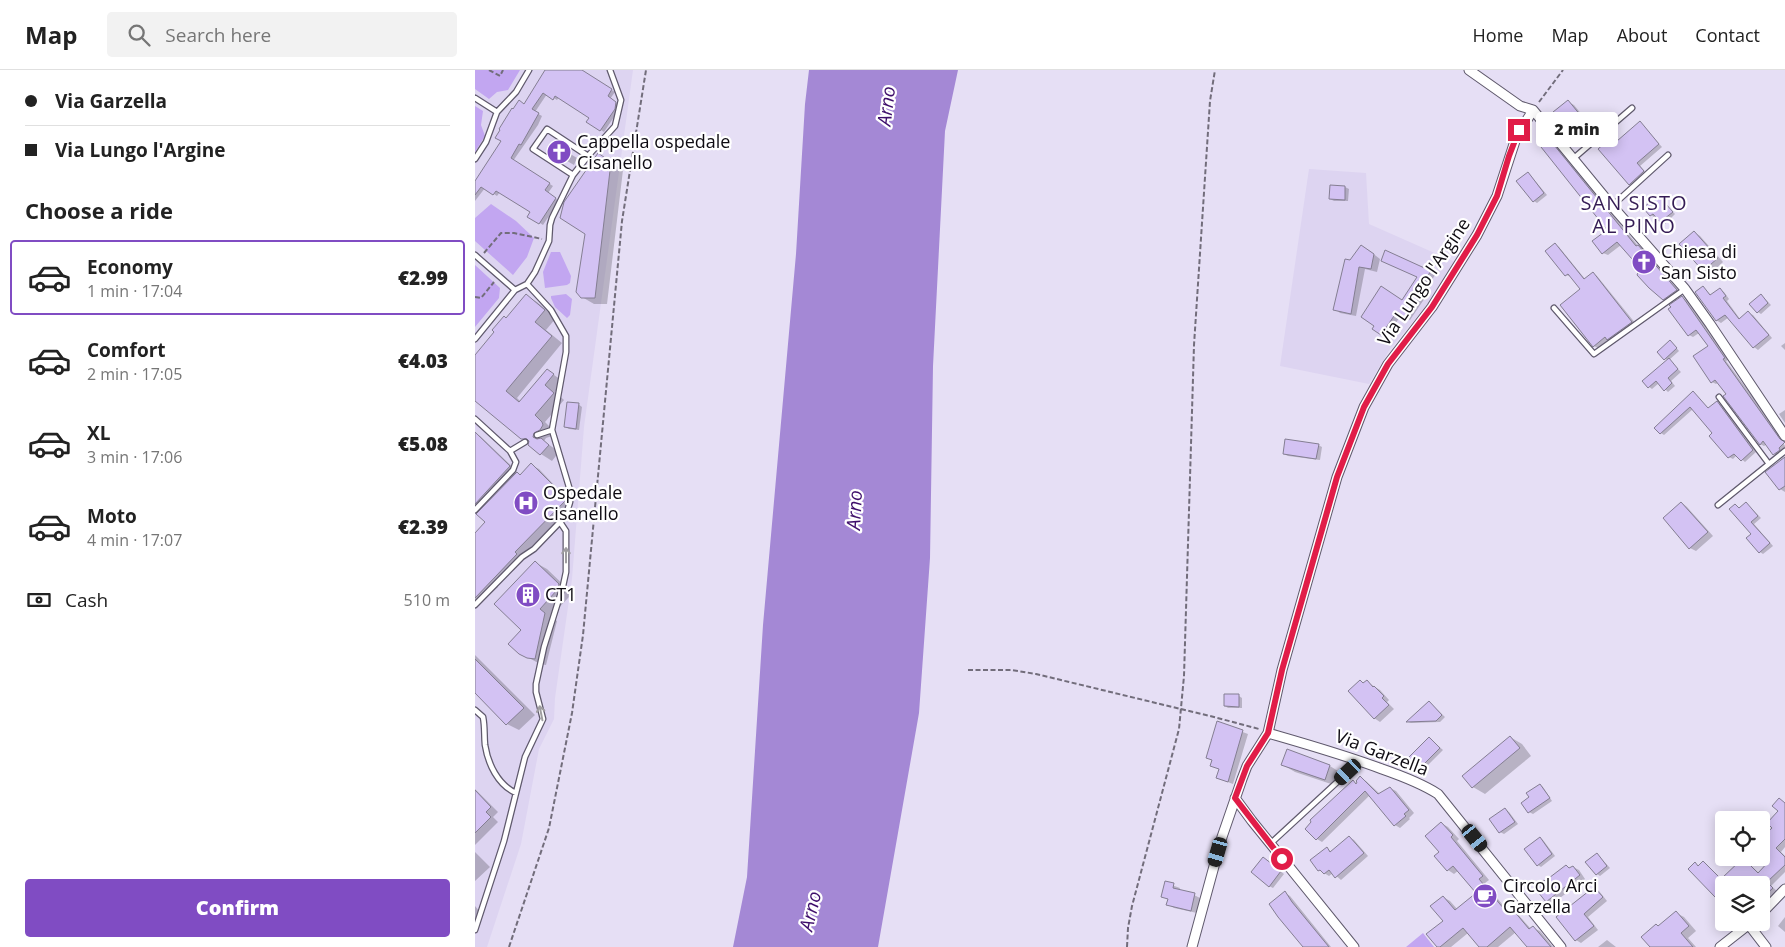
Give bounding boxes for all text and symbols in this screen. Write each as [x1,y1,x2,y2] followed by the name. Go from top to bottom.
[107,12,457,57] search box
[25,18,77,51] text: Map
[125,21,153,49] icon: search
[165,22,271,48] text: Search here
[1473,23,1523,47] text: Home
[1551,23,1589,47] text: Map
[1617,23,1667,47] text: About
[1695,23,1760,47] text: Contact
[870,85,901,129] water label: Arno
[55,88,167,114] text: Via Garzella
[1537,112,1619,148] callout: 2 min
[1554,118,1600,140] text: 2 min
[1508,119,1530,141] route end
[577,129,730,174] place label: Cappella ospedale Cisanello
[55,137,226,163] text: Via Lungo l'Argine
[546,139,572,165] church icon: Cappella ospedale Cisanello
[1581,189,1687,239] district label: SAN SISTO AL PINO
[25,195,173,225] text: Choose a ride
[1371,213,1475,350] street label: Via Lungo l'Argine
[1661,239,1737,284] place label: Chiesa di San Sisto
[1631,249,1657,275] church icon: Chiesa di San Sisto
[87,254,173,280] text: Economy
[27,255,72,300] icon: car
[398,265,448,291] text: €2.99
[87,280,182,302] text: 1 min · 17:04
[87,337,166,363] text: Comfort
[27,338,72,383] icon: car
[398,348,448,374] text: €4.03
[87,363,182,385] text: 2 min · 17:05
[87,420,110,446] text: XL
[27,421,72,466] icon: car
[398,431,448,457] text: €5.08
[87,446,182,468] text: 3 min · 17:06
[543,480,622,525] place label: Ospedale Cisanello
[840,489,868,533] water label: Arno
[513,490,539,516] hospital icon: Ospedale Cisanello
[87,503,137,529] text: Moto
[27,504,72,549] icon: car
[398,514,448,540] text: €2.39
[87,529,182,551] text: 4 min · 17:07
[561,548,571,564] one-way arrow
[515,582,541,608] building icon: CT1
[545,582,577,606] place label: CT1
[25,586,53,614] icon: cash
[65,587,108,613] text: Cash
[404,589,450,611] text: 510 m
[535,705,545,721] one-way arrow
[1332,723,1432,781] street label: Via Garzella
[1331,756,1364,788] car
[1715,811,1770,931] map controls
[1715,811,1770,866] button: locate
[1459,822,1490,854] car
[1206,836,1229,868] car
[1271,848,1293,870] route start
[1503,873,1598,918] place label: Circolo Arci Garzella
[1715,876,1770,931] button: layers
[25,879,450,937] button: Confirm
[1472,883,1498,909] cafe icon: Circolo Arci Garzella
[792,889,827,935] water label: Arno

